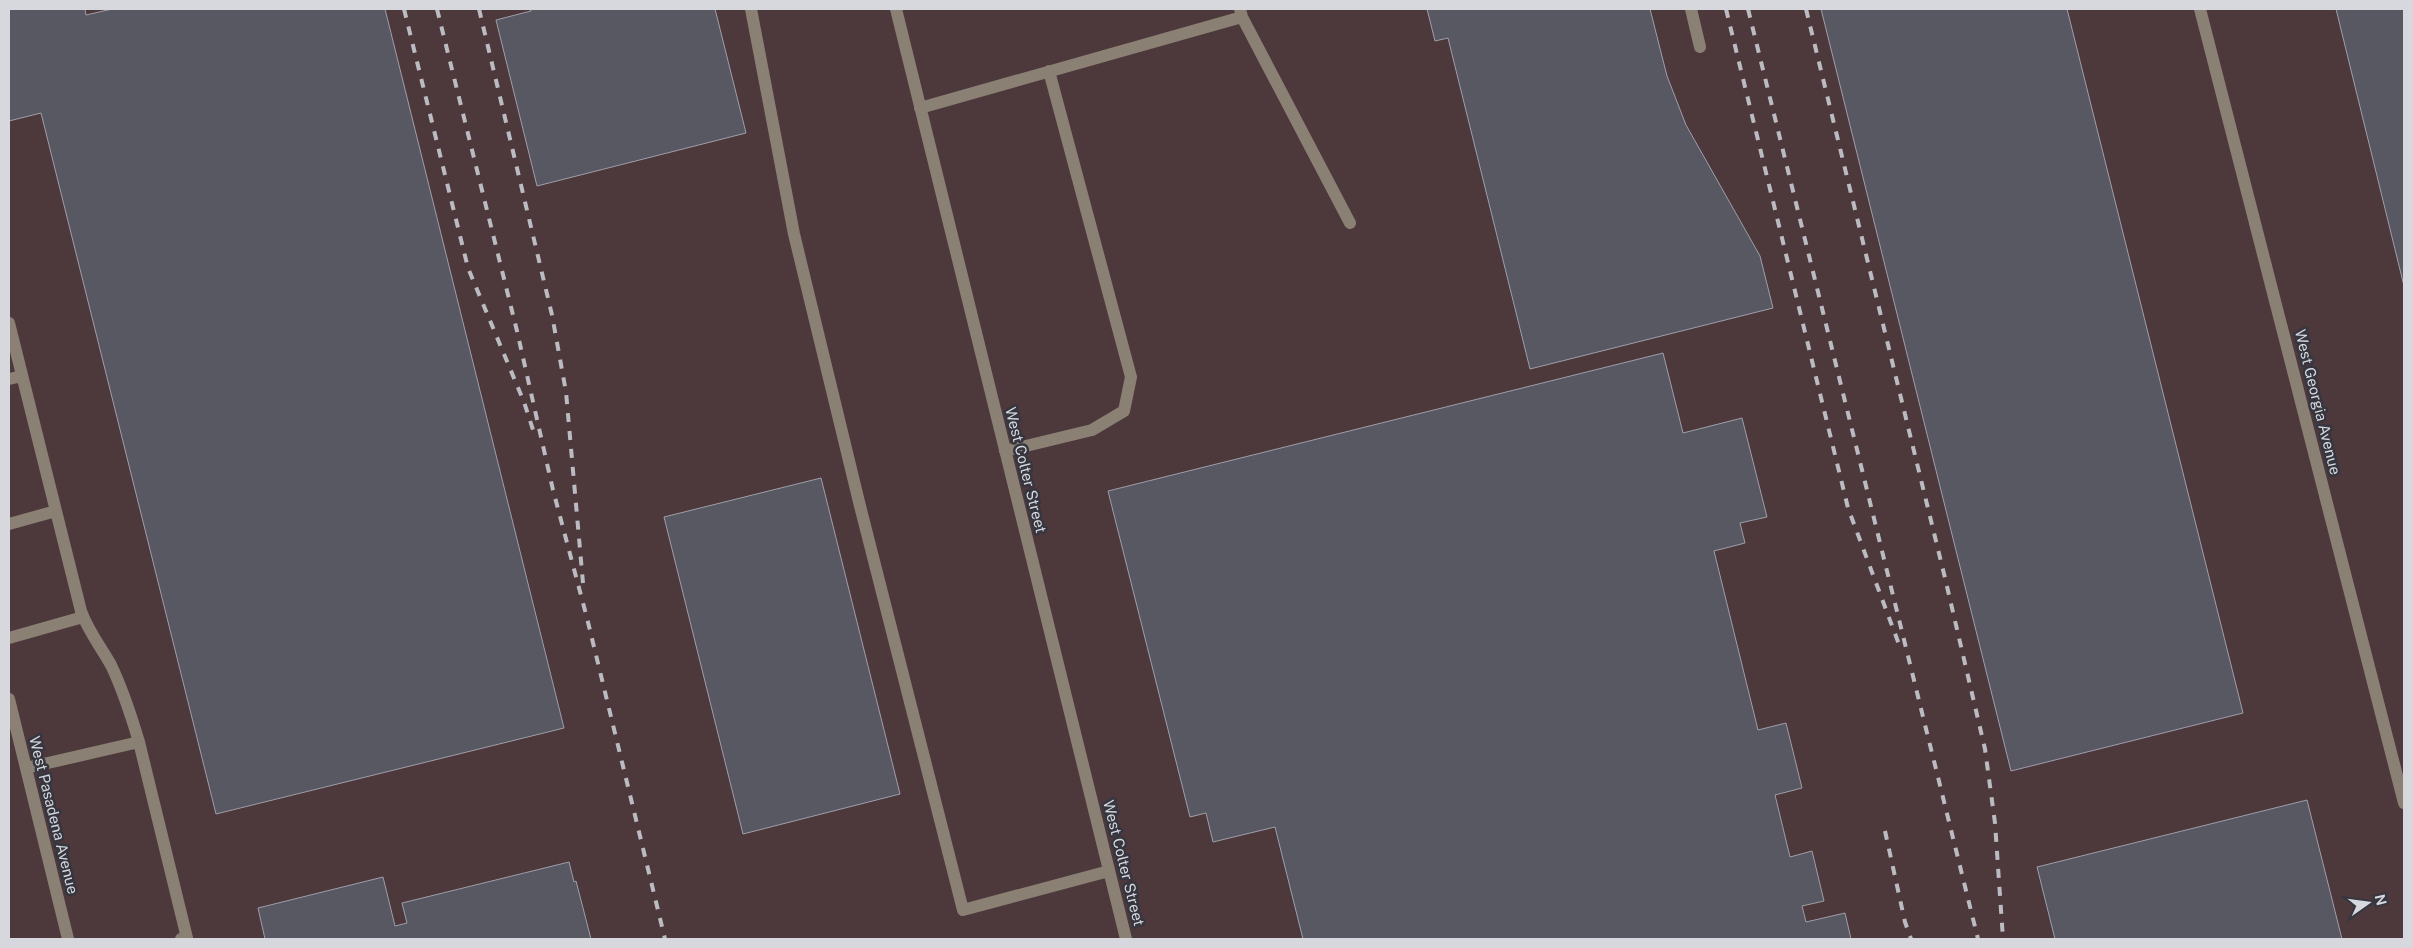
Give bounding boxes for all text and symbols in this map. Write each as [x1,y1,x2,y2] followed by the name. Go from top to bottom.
[2292,328,2344,476] street label: West Georgia Avenue
[1002,405,1050,535] street label: West Colter Street
[26,734,82,896] street label: West Pasadena Avenue
[1100,798,1148,928] street label: West Colter Street
[2343,878,2393,928] north arrow
[2372,893,2390,907] text: N

